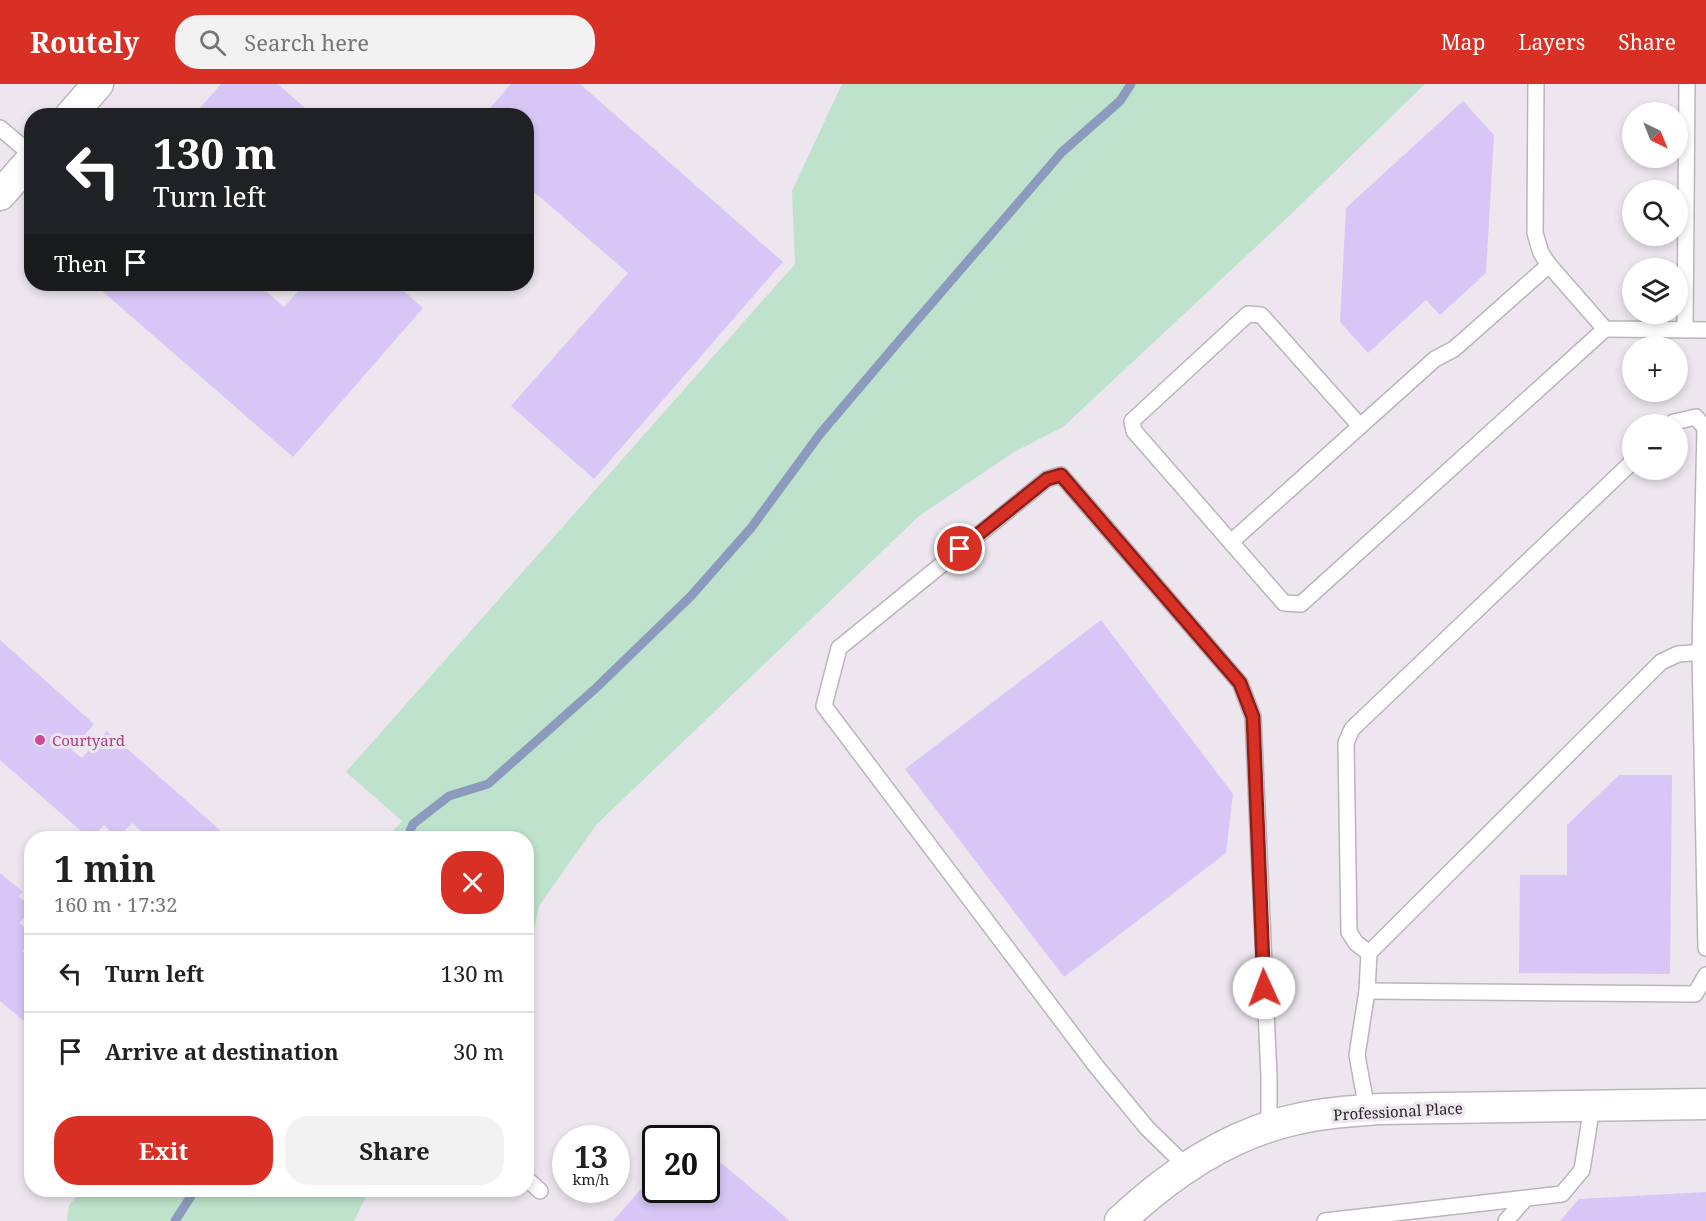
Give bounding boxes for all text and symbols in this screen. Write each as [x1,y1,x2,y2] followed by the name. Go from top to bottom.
[175,15,595,69] search box
[30,23,139,61] text: Routely
[196,26,229,59] icon: search
[244,27,369,57] text: Search here
[1441,28,1485,56] text: Map
[1518,28,1585,56] text: Layers
[1618,28,1676,56] text: Share
[1622,102,1688,168] north arrow
[1622,102,1688,480] map controls
[153,124,277,181] text: 130 m
[54,132,132,210] icon: left
[153,178,266,215] text: Turn left
[1622,180,1688,246] button: search
[119,246,152,279] icon: arrive
[54,248,107,278] text: Then
[1622,258,1688,324] button: layers
[1622,336,1688,402] button: +
[1622,414,1688,480] button: −
[934,523,985,574] pin
[943,532,976,565] icon: arrive
[52,730,125,750] place label: Courtyard
[33,733,47,747] marker: Courtyard
[54,844,156,893] text: 1 min
[441,851,504,914] button: close
[54,891,177,918] text: 160 m · 17:32
[1232,956,1296,1020] position arrow
[54,957,87,990] icon: left
[105,958,204,988] text: Turn left
[441,958,504,988] text: 130 m
[54,1035,87,1068] icon: arrive
[105,1036,339,1066] text: Arrive at destination
[453,1036,504,1066] text: 30 m
[1333,1098,1463,1124] street label: Professional Place
[54,1116,273,1185] button: Exit
[285,1116,504,1185] button: Share
[642,1125,720,1203] speed limit sign: 20
[574,1136,608,1177] text: 13
[573,1169,609,1189] text: km/h

